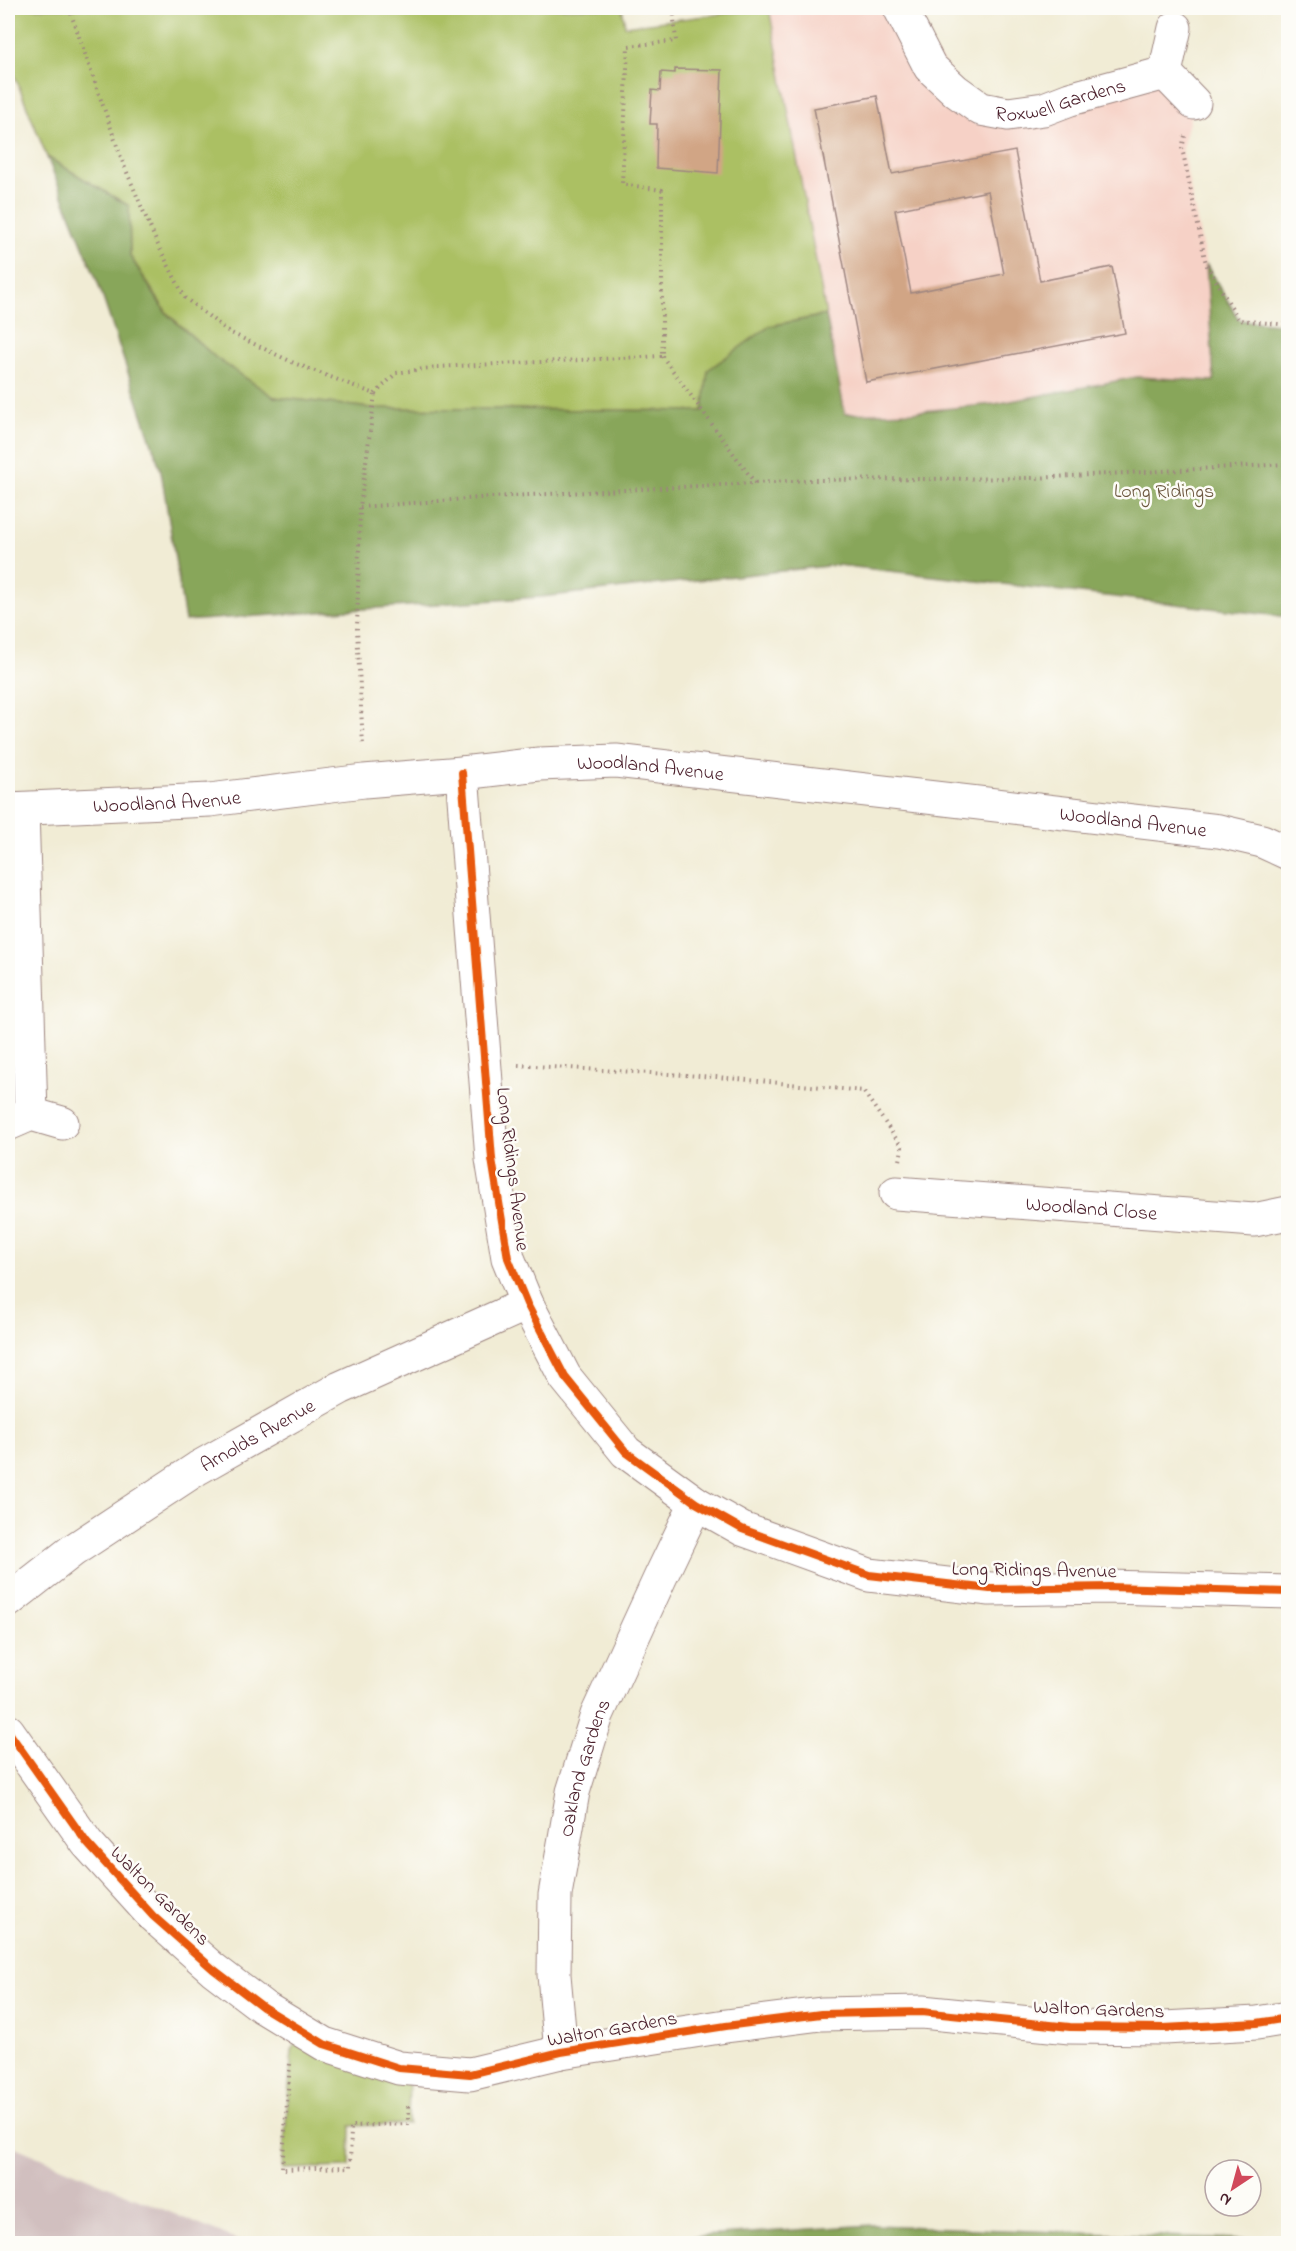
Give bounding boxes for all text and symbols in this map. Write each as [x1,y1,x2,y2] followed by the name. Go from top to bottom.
[992,72,1129,131] street label: Roxwell Gardens
[1114,478,1214,508] park label: Long Ridings
[576,749,725,790] street label: Woodland Avenue
[93,784,243,822] street label: Woodland Avenue
[1058,801,1208,846] street label: Woodland Avenue
[486,1086,536,1253] street label: Long Ridings Avenue
[1024,1191,1158,1230] street label: Woodland Close
[196,1393,321,1481] street label: Arnolds Avenue
[951,1556,1117,1588] street label: Long Ridings Avenue
[553,1695,620,1840] street label: Oakland Gardens
[103,1840,216,1953] street label: Walton Gardens
[1033,1994,1165,2027] street label: Walton Gardens
[545,2005,680,2056] street label: Walton Gardens
[1203,2158,1263,2218] north arrow
[1214,2186,1237,2211] text: N

